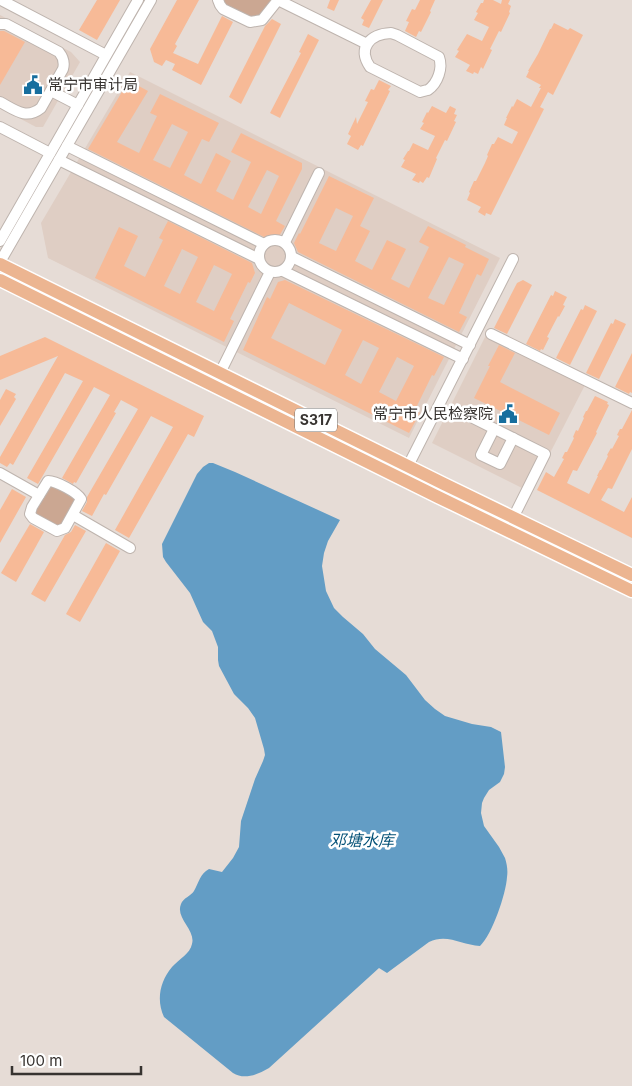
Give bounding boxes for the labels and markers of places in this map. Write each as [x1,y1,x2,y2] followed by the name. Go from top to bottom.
[22,74,44,96] public building icon: 常宁市审计局
[48,75,138,94] place label: 常宁市审计局
[497,403,519,425] public building icon: 常宁市人民检察院
[373,404,493,423] place label: 常宁市人民检察院

